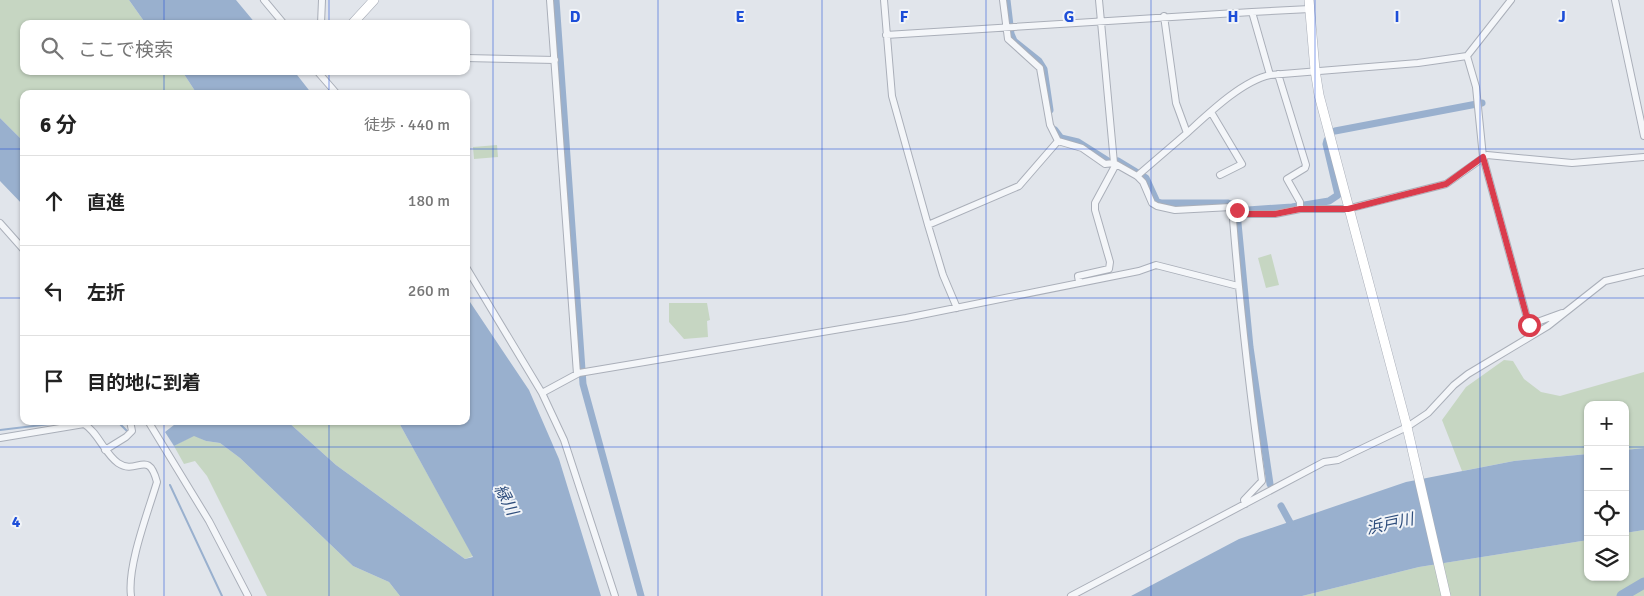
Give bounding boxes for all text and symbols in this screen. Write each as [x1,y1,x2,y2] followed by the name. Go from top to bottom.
[570,7,581,27] text: D
[735,7,745,27] text: E
[900,7,909,27] text: F
[1064,7,1074,27] text: G
[1228,7,1238,27] text: H
[1394,7,1400,27] text: I
[1558,7,1566,27] text: J
[20,20,470,75] search box
[38,34,66,62] icon: search
[78,38,173,62] text: ここで検索
[40,112,77,138] text: 6 分
[364,115,450,135] text: 徒歩 · 440 m
[40,187,68,215] icon: ahead
[87,191,125,215] text: 直進
[408,191,450,211] text: 180 m
[1226,199,1249,222] route end
[40,277,68,305] icon: left
[87,281,125,305] text: 左折
[408,281,450,301] text: 260 m
[1518,314,1541,337] route start
[40,367,68,395] icon: arrive
[87,371,201,395] text: 目的地に到着
[1584,401,1629,581] map controls
[1584,401,1629,446] button: +
[1584,446,1629,491] button: −
[490,481,523,521] water label: 緑川
[1584,491,1629,536] button: locate
[1364,509,1418,539] water label: 浜戸川
[12,512,21,532] text: 4
[1584,536,1629,581] button: layers

